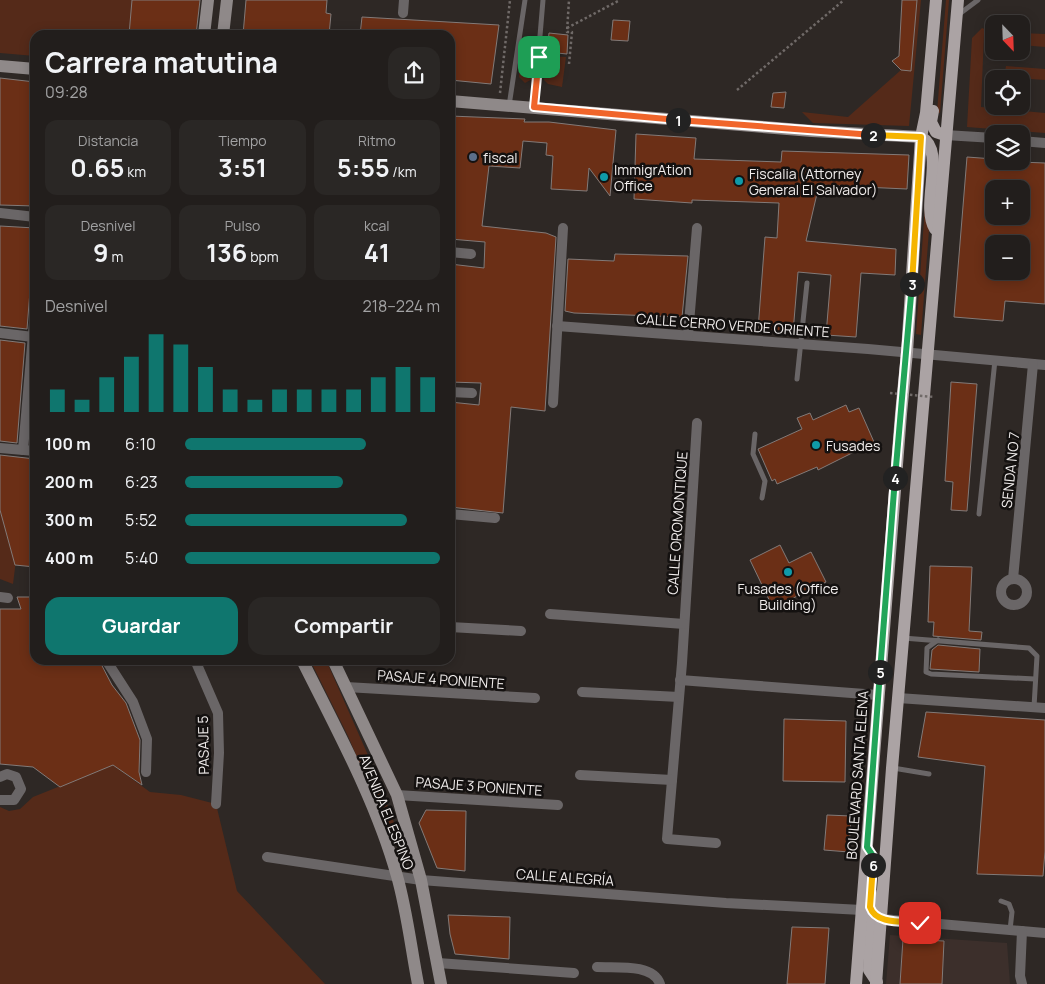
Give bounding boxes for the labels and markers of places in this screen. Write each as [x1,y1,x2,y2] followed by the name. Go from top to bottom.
[518,36,560,78] pin
[666,108,690,132] pin: 1
[860,122,886,148] pin: 2
[483,148,518,167] place label: fiscal
[467,151,479,163] marker: fiscal
[614,160,692,195] place label: ImmigrAtion Office
[749,164,877,199] place label: Fiscalia (Attorney General El Salvador)
[598,171,610,183] marker: ImmigrAtion Office
[733,175,745,187] marker: Fiscalia (Attorney General El Salvador)
[900,272,924,296] pin: 3
[826,436,880,455] place label: Fusades
[810,439,822,451] marker: Fusades
[882,466,908,490] pin: 4
[782,566,794,578] marker: Fusades (Office Building)
[738,579,838,614] place label: Fusades (Office Building)
[868,660,892,684] pin: 5
[860,852,886,878] pin: 6
[899,902,941,944] pin

